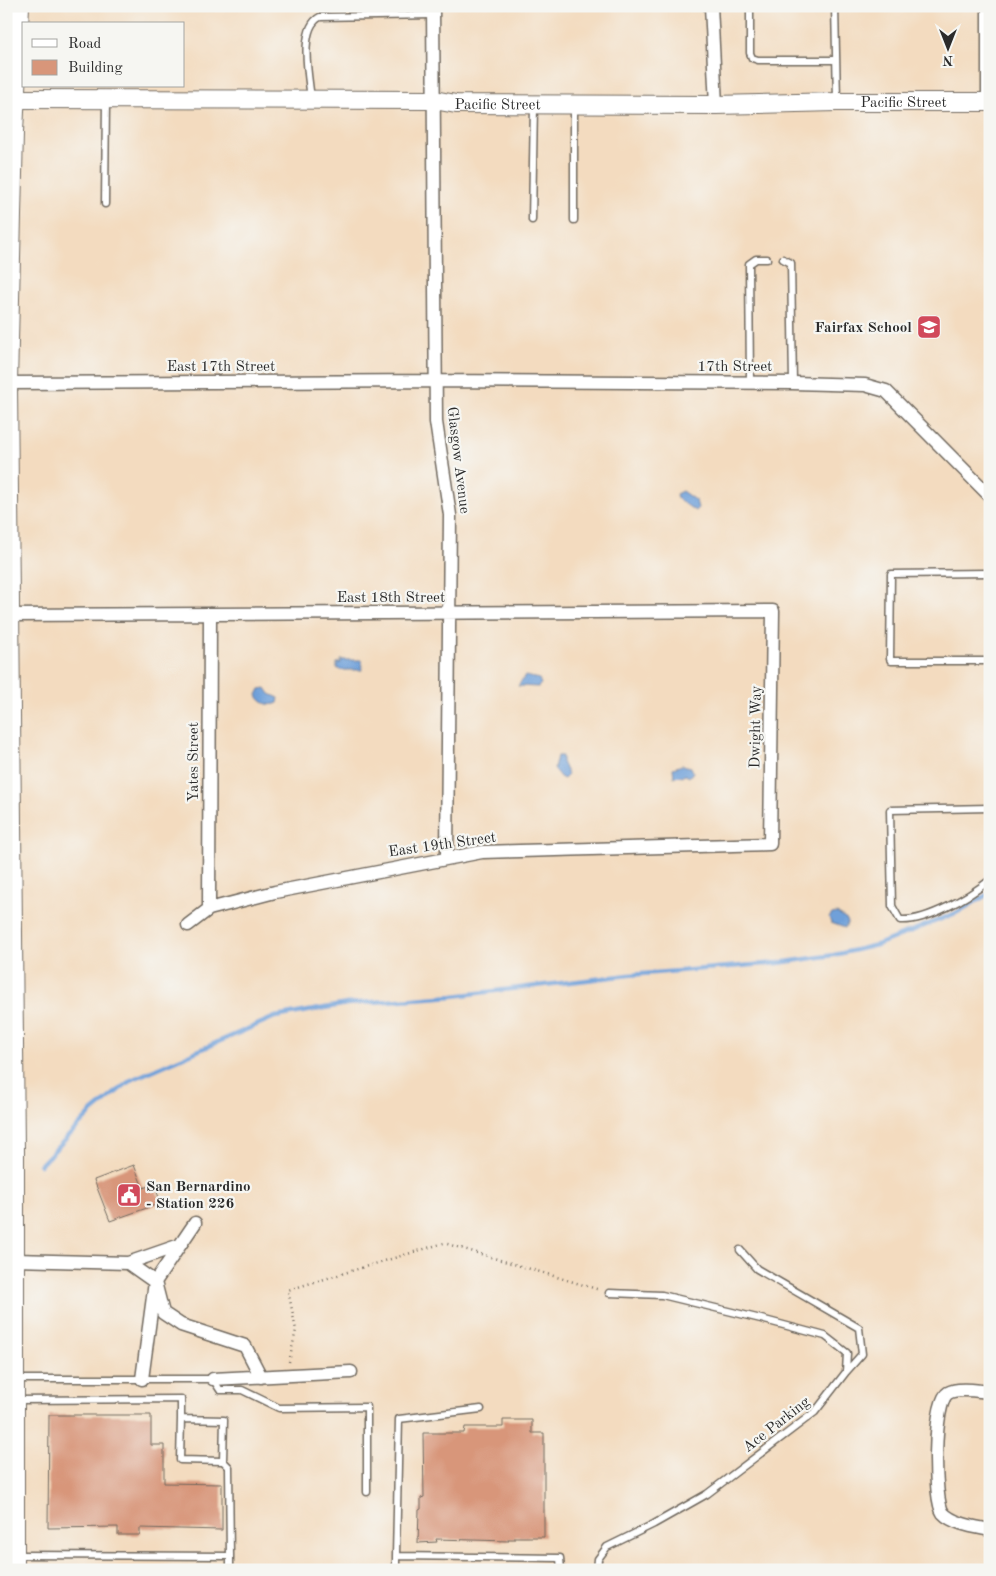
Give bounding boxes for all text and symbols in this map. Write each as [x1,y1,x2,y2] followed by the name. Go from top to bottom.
[22,22,185,88] legend
[924,22,974,72] north arrow
[68,37,102,52] text: Road
[942,53,953,67] text: N
[68,61,123,76] text: Building
[861,96,947,111] street label: Pacific Street
[455,98,541,113] street label: Pacific Street
[916,314,942,340] school or university icon: Fairfax School
[815,321,912,336] place label: Fairfax School
[167,360,275,375] street label: East 17th Street
[698,360,772,375] street label: 17th Street
[444,406,472,515] street label: Glasgow Avenue
[337,591,445,606] street label: East 18th Street
[748,685,765,769] street label: Dwight Way
[187,722,202,802] street label: Yates Street
[387,831,497,860] street label: East 19th Street
[146,1180,251,1212] place label: San Bernardino - Station 226
[116,1182,142,1208] public building icon: San Bernardino - Station 226
[741,1395,813,1456] street label: Ace Parking

